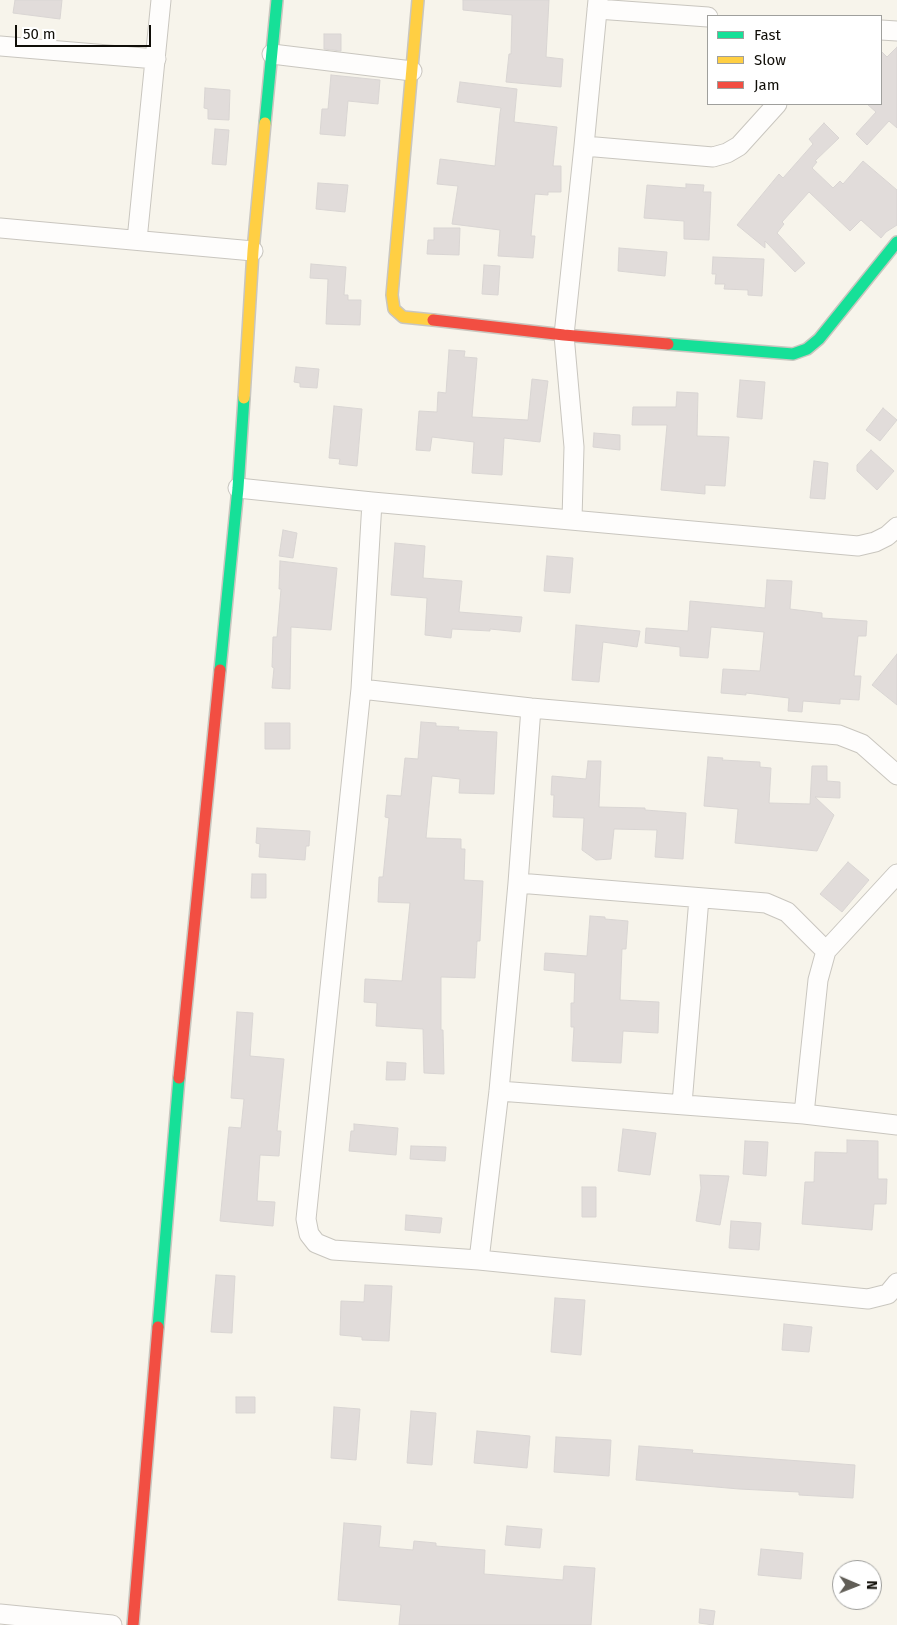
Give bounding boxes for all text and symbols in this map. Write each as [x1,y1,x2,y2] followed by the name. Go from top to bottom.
[18,15,154,47] scale bar
[707,15,882,105] legend
[23,25,56,43] text: 50 m
[754,26,781,44] text: Fast
[754,51,786,69] text: Slow
[754,76,780,94] text: Jam
[832,1560,882,1610] north arrow
[863,1580,880,1590] text: N

